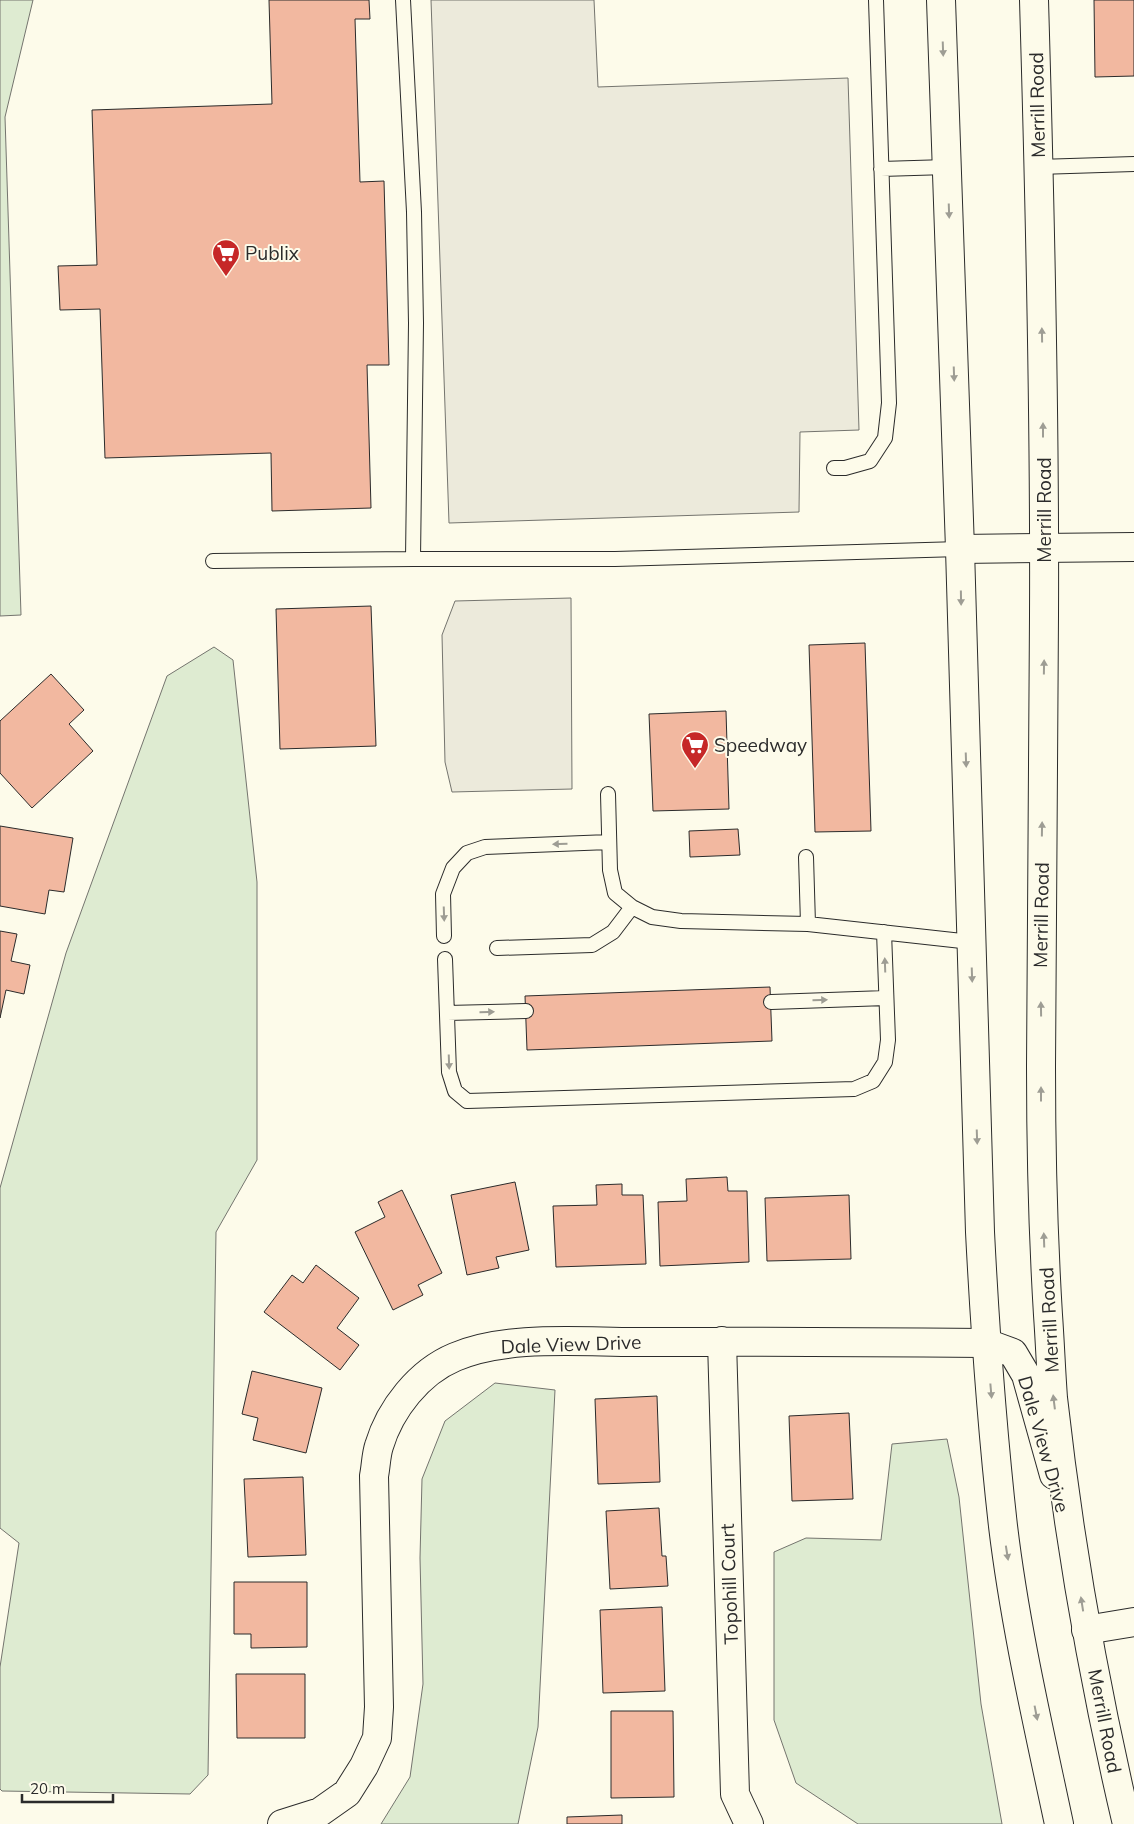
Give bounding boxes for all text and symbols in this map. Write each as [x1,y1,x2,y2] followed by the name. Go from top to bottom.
[939,41,947,57] one-way arrow
[1024,52,1050,158] street label: Merrill Road
[945,203,953,219] one-way arrow
[211,238,241,277] supermarket icon: Publix
[245,241,299,265] place label: Publix
[1038,326,1046,342] one-way arrow
[951,366,959,382] one-way arrow
[1039,421,1047,437] one-way arrow
[1032,457,1056,563] street label: Merrill Road
[958,590,966,606] one-way arrow
[1040,658,1048,674] one-way arrow
[680,730,710,769] supermarket icon: Speedway
[714,733,807,757] place label: Speedway
[962,752,970,768] one-way arrow
[1038,821,1046,837] one-way arrow
[552,840,568,848] one-way arrow
[1028,862,1054,968] street label: Merrill Road
[440,906,448,922] one-way arrow
[881,957,889,973] one-way arrow
[968,967,976,983] one-way arrow
[812,996,828,1004] one-way arrow
[1037,1001,1045,1017] one-way arrow
[479,1007,495,1015] one-way arrow
[445,1054,453,1070] one-way arrow
[1037,1086,1045,1102] one-way arrow
[973,1130,981,1146] one-way arrow
[1040,1232,1048,1248] one-way arrow
[1034,1267,1064,1373] street label: Merrill Road
[500,1330,642,1358] street label: Dale View Drive
[1013,1373,1075,1515] street label: Dale View Drive
[987,1384,995,1400] one-way arrow
[1050,1394,1058,1410] one-way arrow
[715,1523,743,1645] street label: Topohill Court
[1004,1545,1012,1561] one-way arrow
[1078,1596,1086,1612] one-way arrow
[1083,1667,1127,1775] street label: Merrill Road
[1032,1705,1040,1721] one-way arrow
[22,1772,114,1804] scale bar
[30,1779,65,1798] text: 20 m

